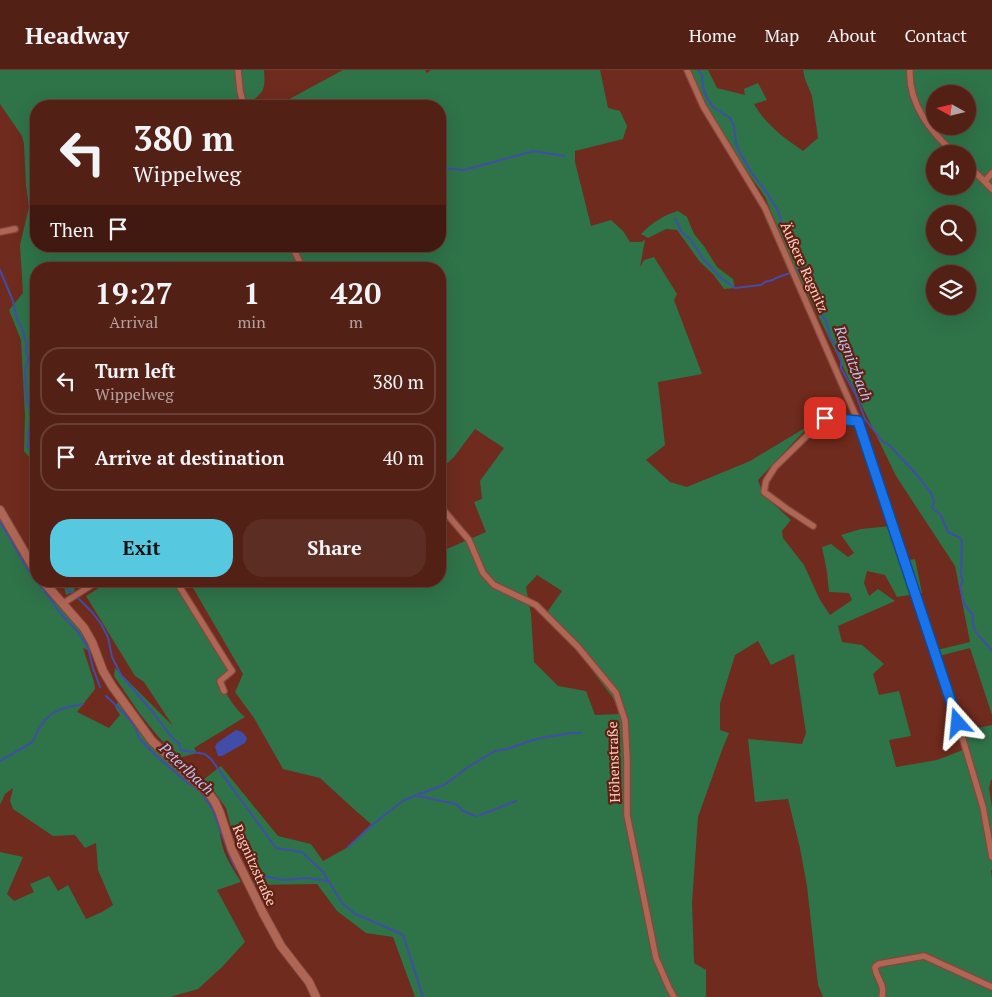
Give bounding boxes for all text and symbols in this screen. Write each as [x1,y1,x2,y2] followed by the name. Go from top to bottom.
[25,19,129,51] text: Headway
[689,23,736,47] text: Home
[764,23,799,47] text: Map
[827,23,876,47] text: About
[904,23,967,47] text: Contact
[926,85,976,135] north arrow
[926,85,976,315] map controls
[133,115,234,161] text: 380 m
[50,120,115,185] icon: left
[926,145,976,195] button: sound
[133,159,241,188] text: Wippelweg
[926,205,976,255] button: search
[104,215,132,243] icon: arrive
[50,217,94,242] text: Then
[777,219,834,315] street label: Äußere Ragnitz
[926,265,976,315] button: layers
[95,273,173,313] text: 19:27
[243,273,260,313] text: 1
[330,273,381,313] text: 420
[109,311,158,333] text: Arrival
[238,311,266,333] text: min
[349,311,363,333] text: m
[830,322,878,404] water label: Ragnitzbach
[95,358,176,383] text: Turn left
[52,367,80,395] icon: left
[373,369,424,394] text: 380 m
[95,383,174,405] text: Wippelweg
[804,397,846,439] pin
[811,404,839,432] icon: arrive
[52,443,80,471] icon: arrive
[95,445,284,470] text: Arrive at destination
[383,445,424,470] text: 40 m
[50,519,233,577] button: Exit
[243,519,426,577] button: Share
[931,696,983,748] position arrow
[602,721,624,803] street label: Höhenstraße
[155,737,219,798] water label: Peterlbach
[229,821,281,909] street label: Ragnitzstraße

